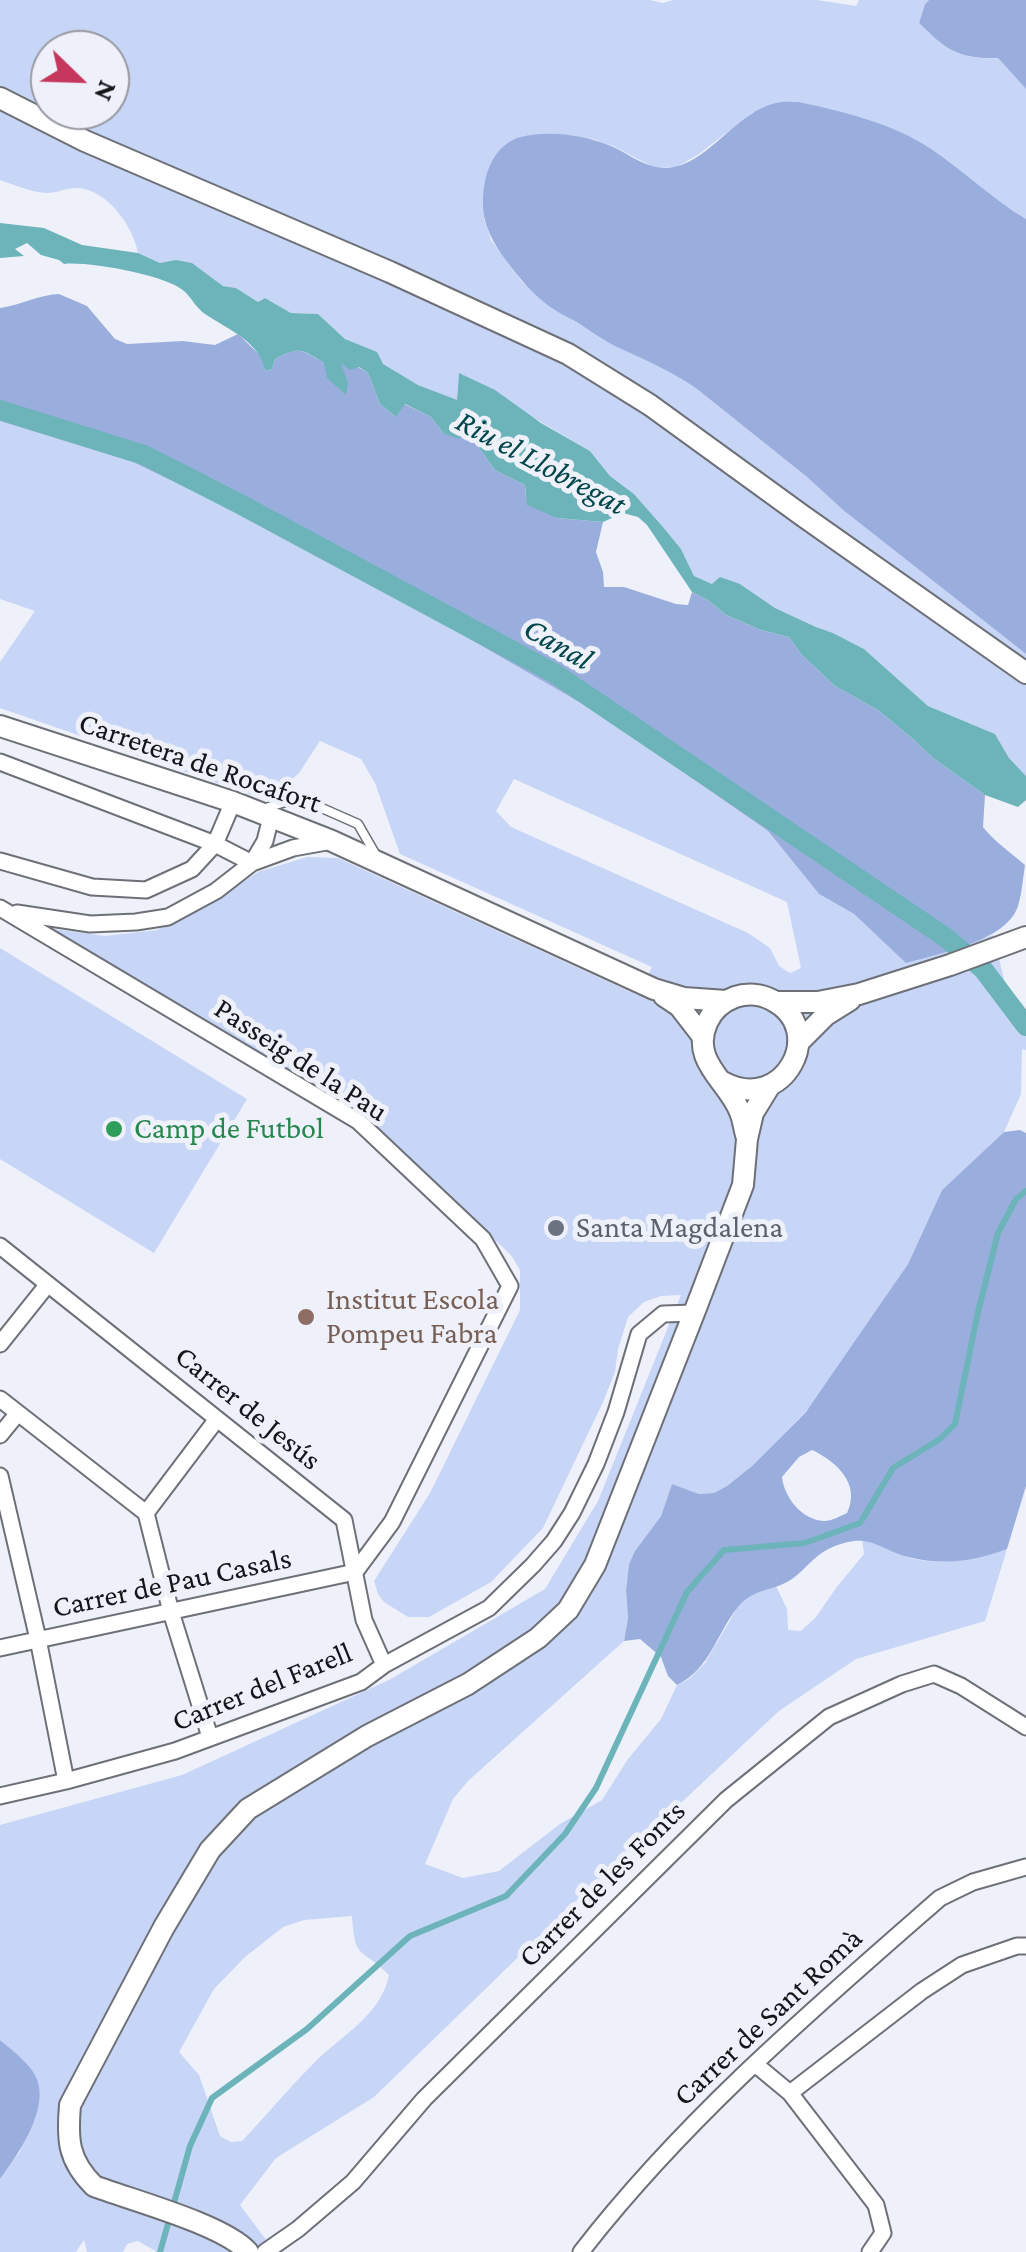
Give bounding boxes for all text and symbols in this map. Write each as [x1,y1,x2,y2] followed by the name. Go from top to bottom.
[30,30,130,130] north arrow
[88,76,124,106] text: N
[449,402,633,524] water label: Riu el Llobregat
[517,609,599,679] water label: Canal
[74,705,326,821] street label: Carretera de Rocafort
[207,991,395,1129] street label: Passeig de la Pau
[134,1111,324,1147] place label: Camp de Futbol
[103,1118,125,1140] marker: Camp de Futbol
[576,1210,783,1246] place label: Santa Magdalena
[545,1217,567,1239] marker: Santa Magdalena
[326,1282,499,1352] place label: Institut Escola Pompeu Fabra
[295,1306,317,1328] marker: Institut Escola Pompeu Fabra
[168,1338,328,1478] street label: Carrer de Jesús
[49,1540,295,1626] street label: Carrer de Pau Casals
[167,1635,357,1739] street label: Carrer del Farell
[511,1793,693,1975] street label: Carrer de les Fonts
[666,1920,870,2114] street label: Carrer de Sant Romà

